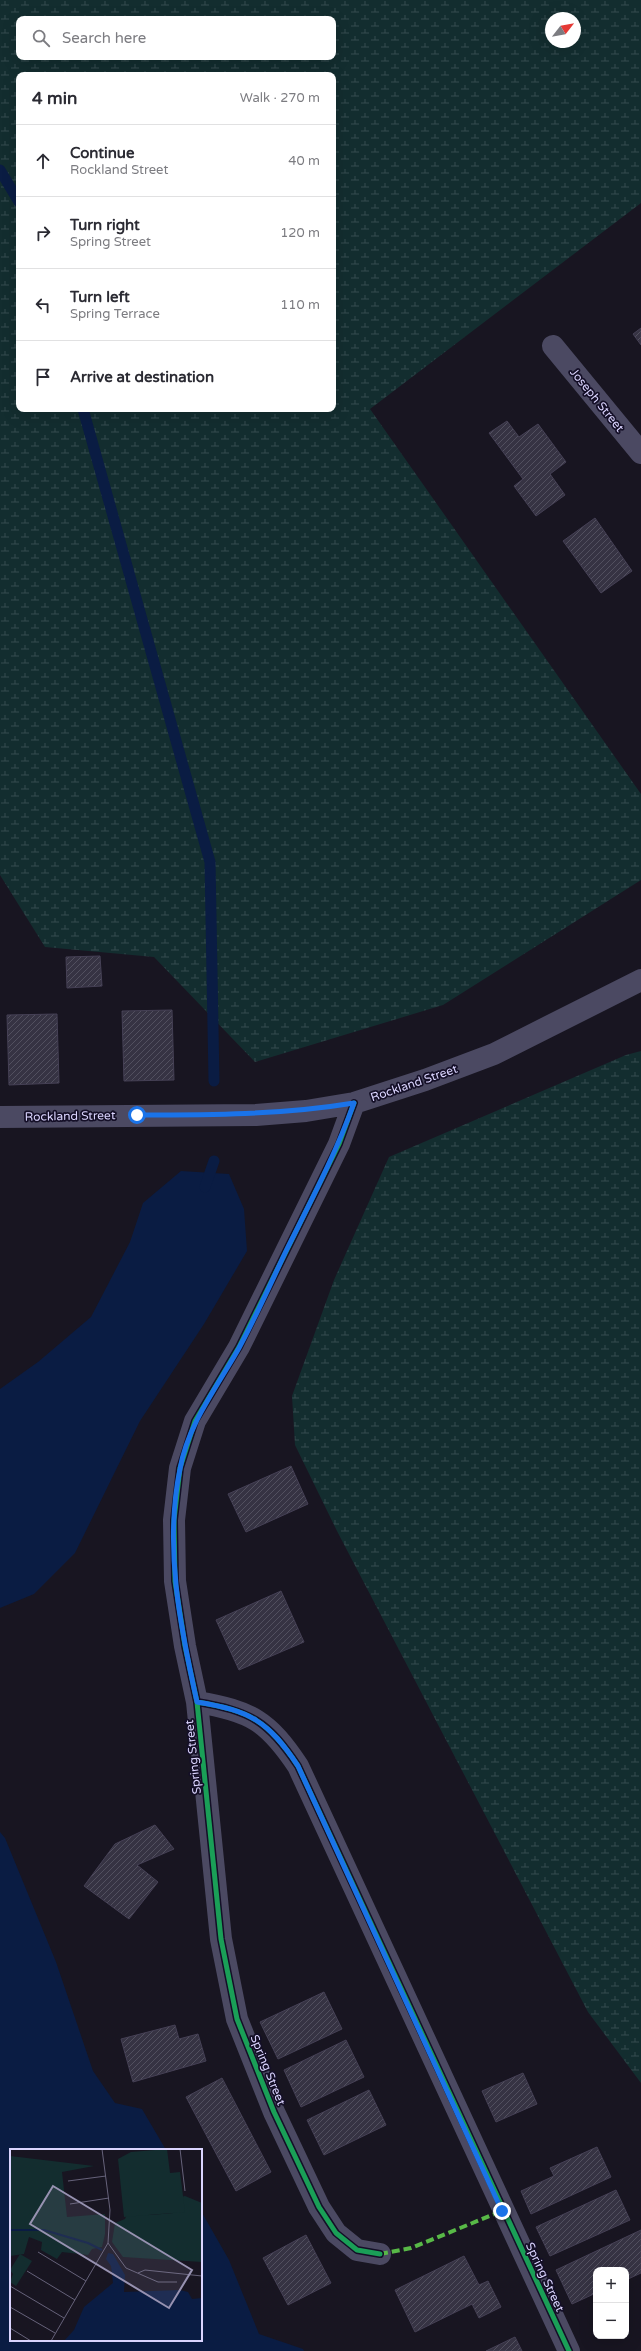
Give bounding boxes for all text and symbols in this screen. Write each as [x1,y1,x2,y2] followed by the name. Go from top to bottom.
[545,12,581,48] north arrow
[16,16,336,60] search box
[30,27,52,49] icon: search
[62,29,146,47] text: Search here
[32,88,77,109] text: 4 min
[240,90,320,106] text: Walk · 270 m
[70,144,134,162] text: Continue
[32,150,54,172] icon: ahead
[288,153,320,169] text: 40 m
[70,162,168,178] text: Rockland Street
[70,216,140,234] text: Turn right
[32,222,54,244] icon: right
[280,225,320,241] text: 120 m
[70,234,151,250] text: Spring Street
[70,288,130,306] text: Turn left
[32,294,54,316] icon: left
[280,297,320,313] text: 110 m
[70,306,160,322] text: Spring Terrace
[567,365,627,435] street label: Joseph Street
[32,366,54,388] icon: arrive
[70,368,214,386] text: Arrive at destination
[369,1061,460,1104] street label: Rockland Street
[128,1106,146,1124] route start
[24,1108,116,1124] street label: Rockland Street
[182,1719,204,1795] street label: Spring Street
[248,2033,289,2108] street label: Spring Street
[10,2149,202,2341] inset map
[493,2202,511,2220] route end
[523,2240,567,2314] street label: Spring Street
[593,2267,629,2339] map controls
[593,2267,629,2303] button: +
[593,2303,629,2339] button: −

